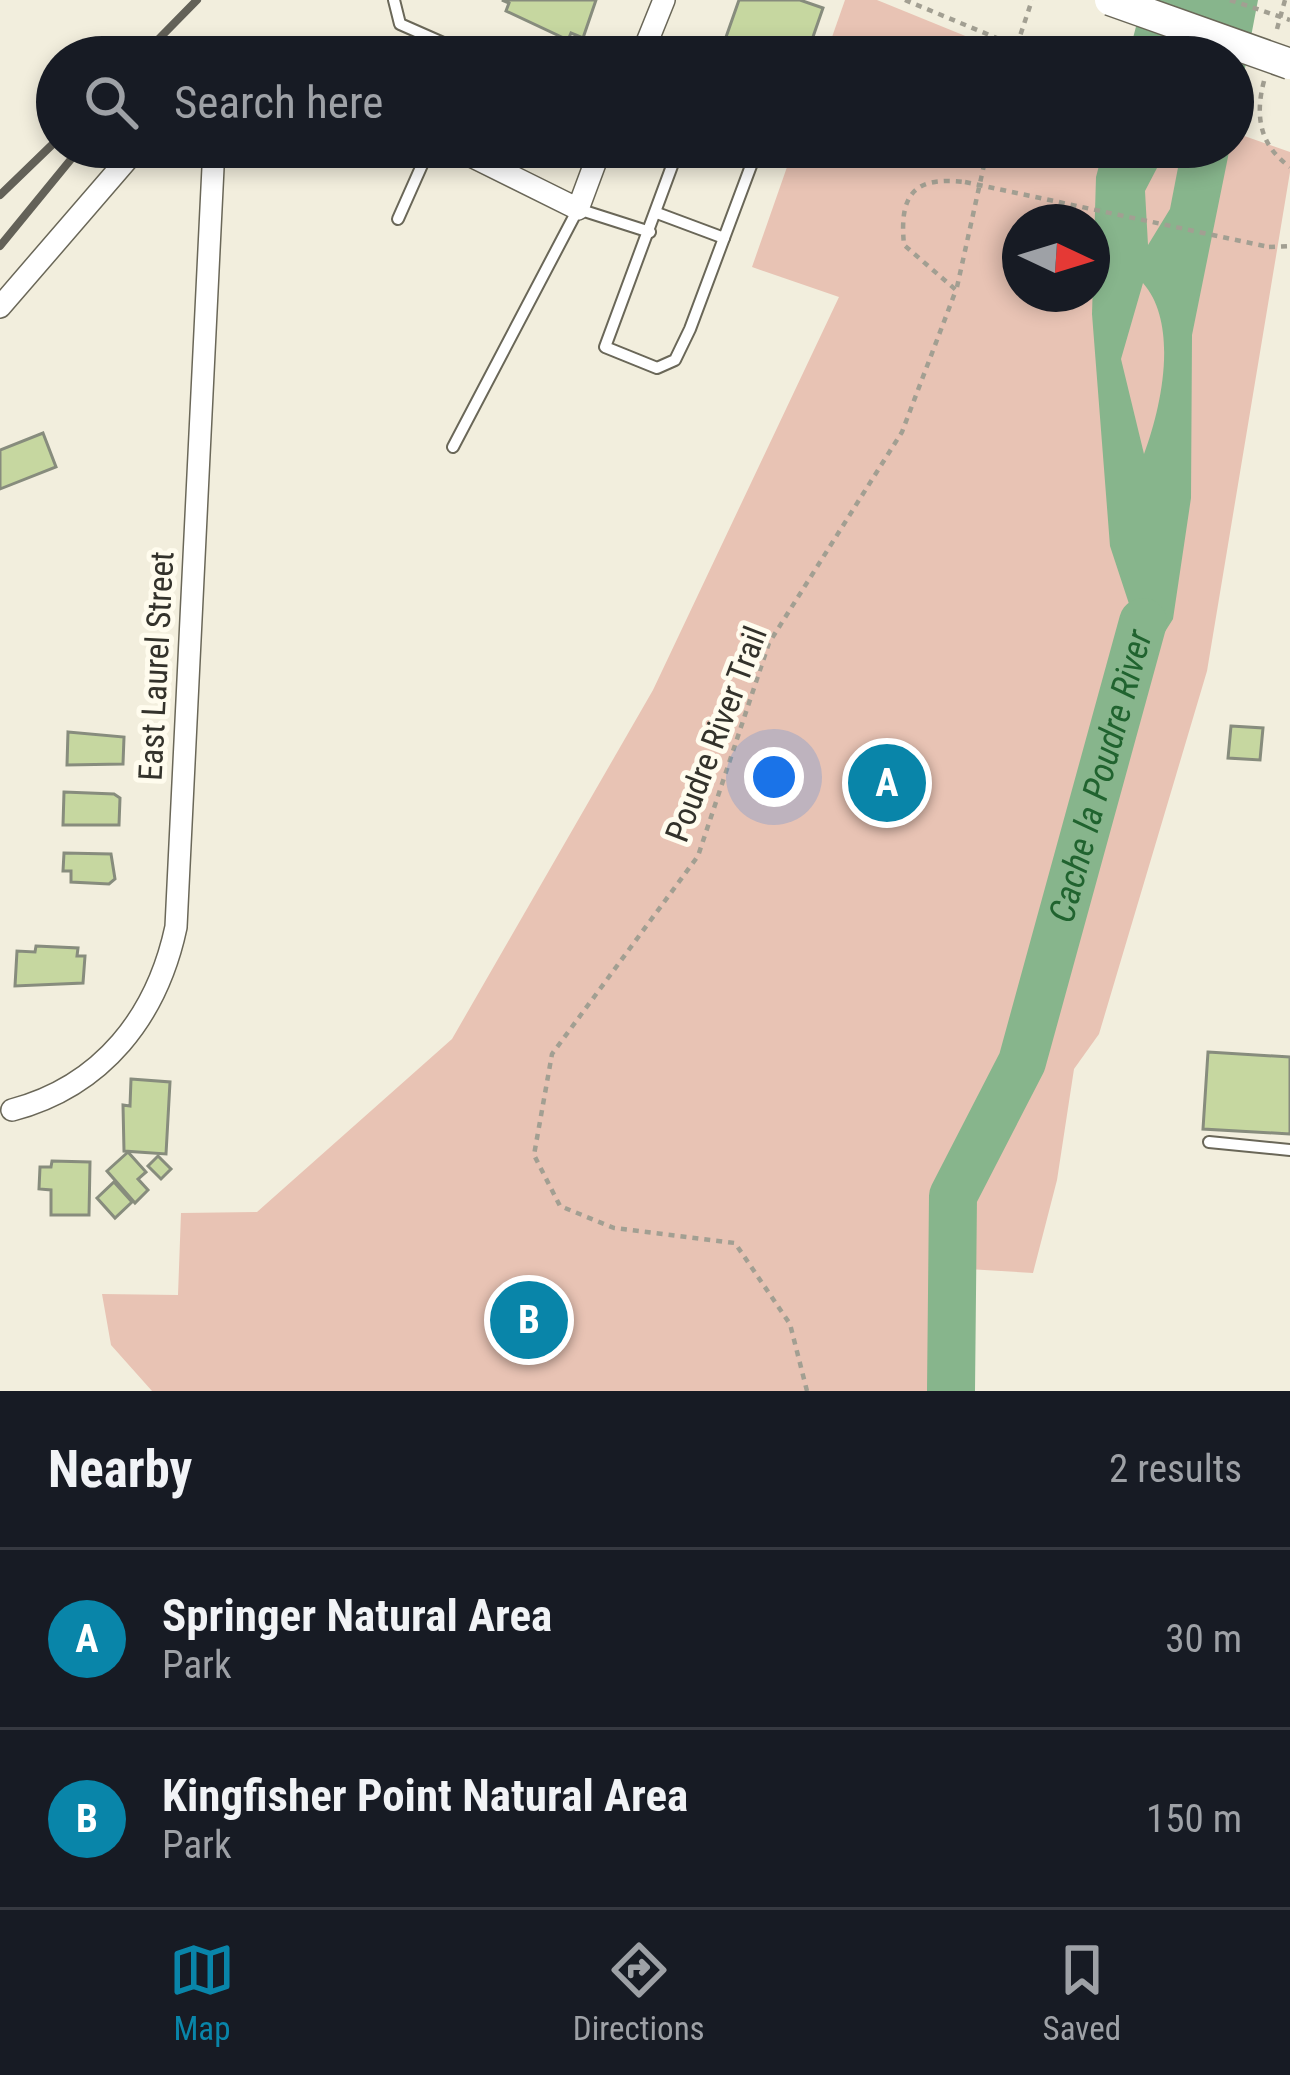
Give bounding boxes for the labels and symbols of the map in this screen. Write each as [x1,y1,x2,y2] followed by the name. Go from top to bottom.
[1002,204,1110,312] north arrow
[131,550,181,782] street label: East Laurel Street
[657,621,775,847] street label: Poudre River Trail
[1040,624,1161,927] water label: Cache la Poudre River
[848,738,926,828] pin: A
[744,747,804,807] your location
[490,1275,568,1365] pin: B

